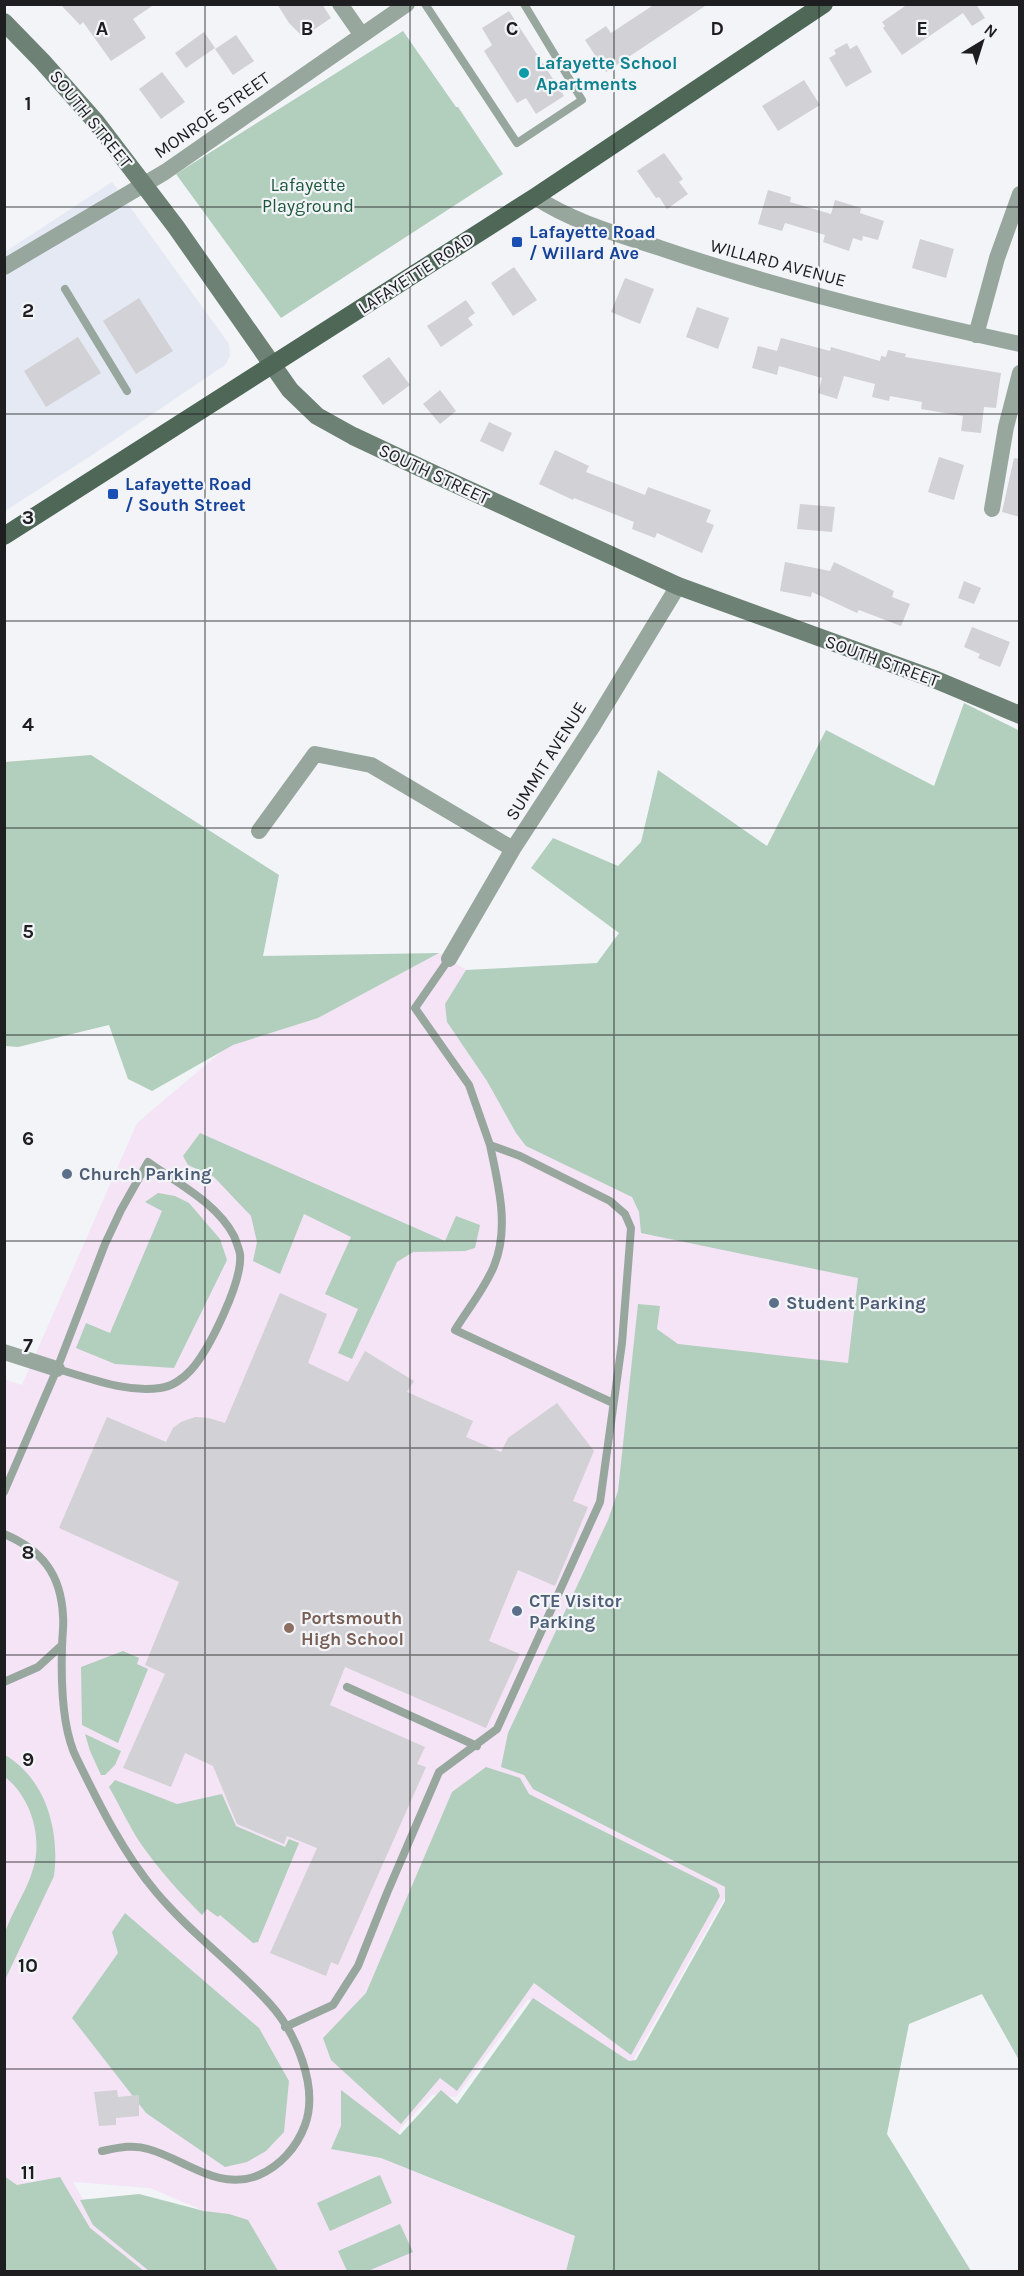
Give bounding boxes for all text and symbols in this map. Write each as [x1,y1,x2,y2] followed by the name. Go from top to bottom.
[952,12,1012,72] north arrow
[96,17,109,40] text: A
[301,17,313,40] text: B
[506,17,518,40] text: C
[710,17,724,40] text: D
[916,17,928,40] text: E
[981,20,1001,42] text: N
[536,52,678,95] place label: Lafayette School Apartments
[45,66,137,172] street label: SOUTH STREET
[517,66,531,80] marker: Lafayette School Apartments
[150,67,274,163] street label: MONROE STREET
[24,92,32,115] text: 1
[262,174,354,217] park label: Lafayette Playground
[529,221,656,264] place label: Lafayette Road / Willard Ave
[354,227,478,319] street label: LAFAYETTE ROAD
[708,234,848,292] street label: WILLARD AVENUE
[510,235,524,249] marker: Lafayette Road / Willard Ave
[22,299,34,322] text: 2
[375,439,493,509] street label: SOUTH STREET
[125,473,252,516] place label: Lafayette Road / South Street
[106,487,120,501] marker: Lafayette Road / South Street
[22,506,34,529] text: 3
[822,630,942,692] street label: SOUTH STREET
[501,698,591,824] street label: SUMMIT AVENUE
[22,713,34,736] text: 4
[22,920,34,943] text: 5
[22,1127,34,1150] text: 6
[79,1163,212,1185] place label: Church Parking
[60,1167,74,1181] marker: Church Parking
[786,1292,926,1314] place label: Student Parking
[767,1296,781,1310] marker: Student Parking
[23,1334,33,1357] text: 7
[22,1541,34,1564] text: 8
[529,1590,622,1633] place label: CTE Visitor Parking
[510,1604,524,1618] marker: CTE Visitor Parking
[301,1607,404,1650] place label: Portsmouth High School
[282,1621,296,1635] marker: Portsmouth High School
[22,1748,34,1771] text: 9
[18,1954,38,1977] text: 10
[21,2161,35,2184] text: 11

